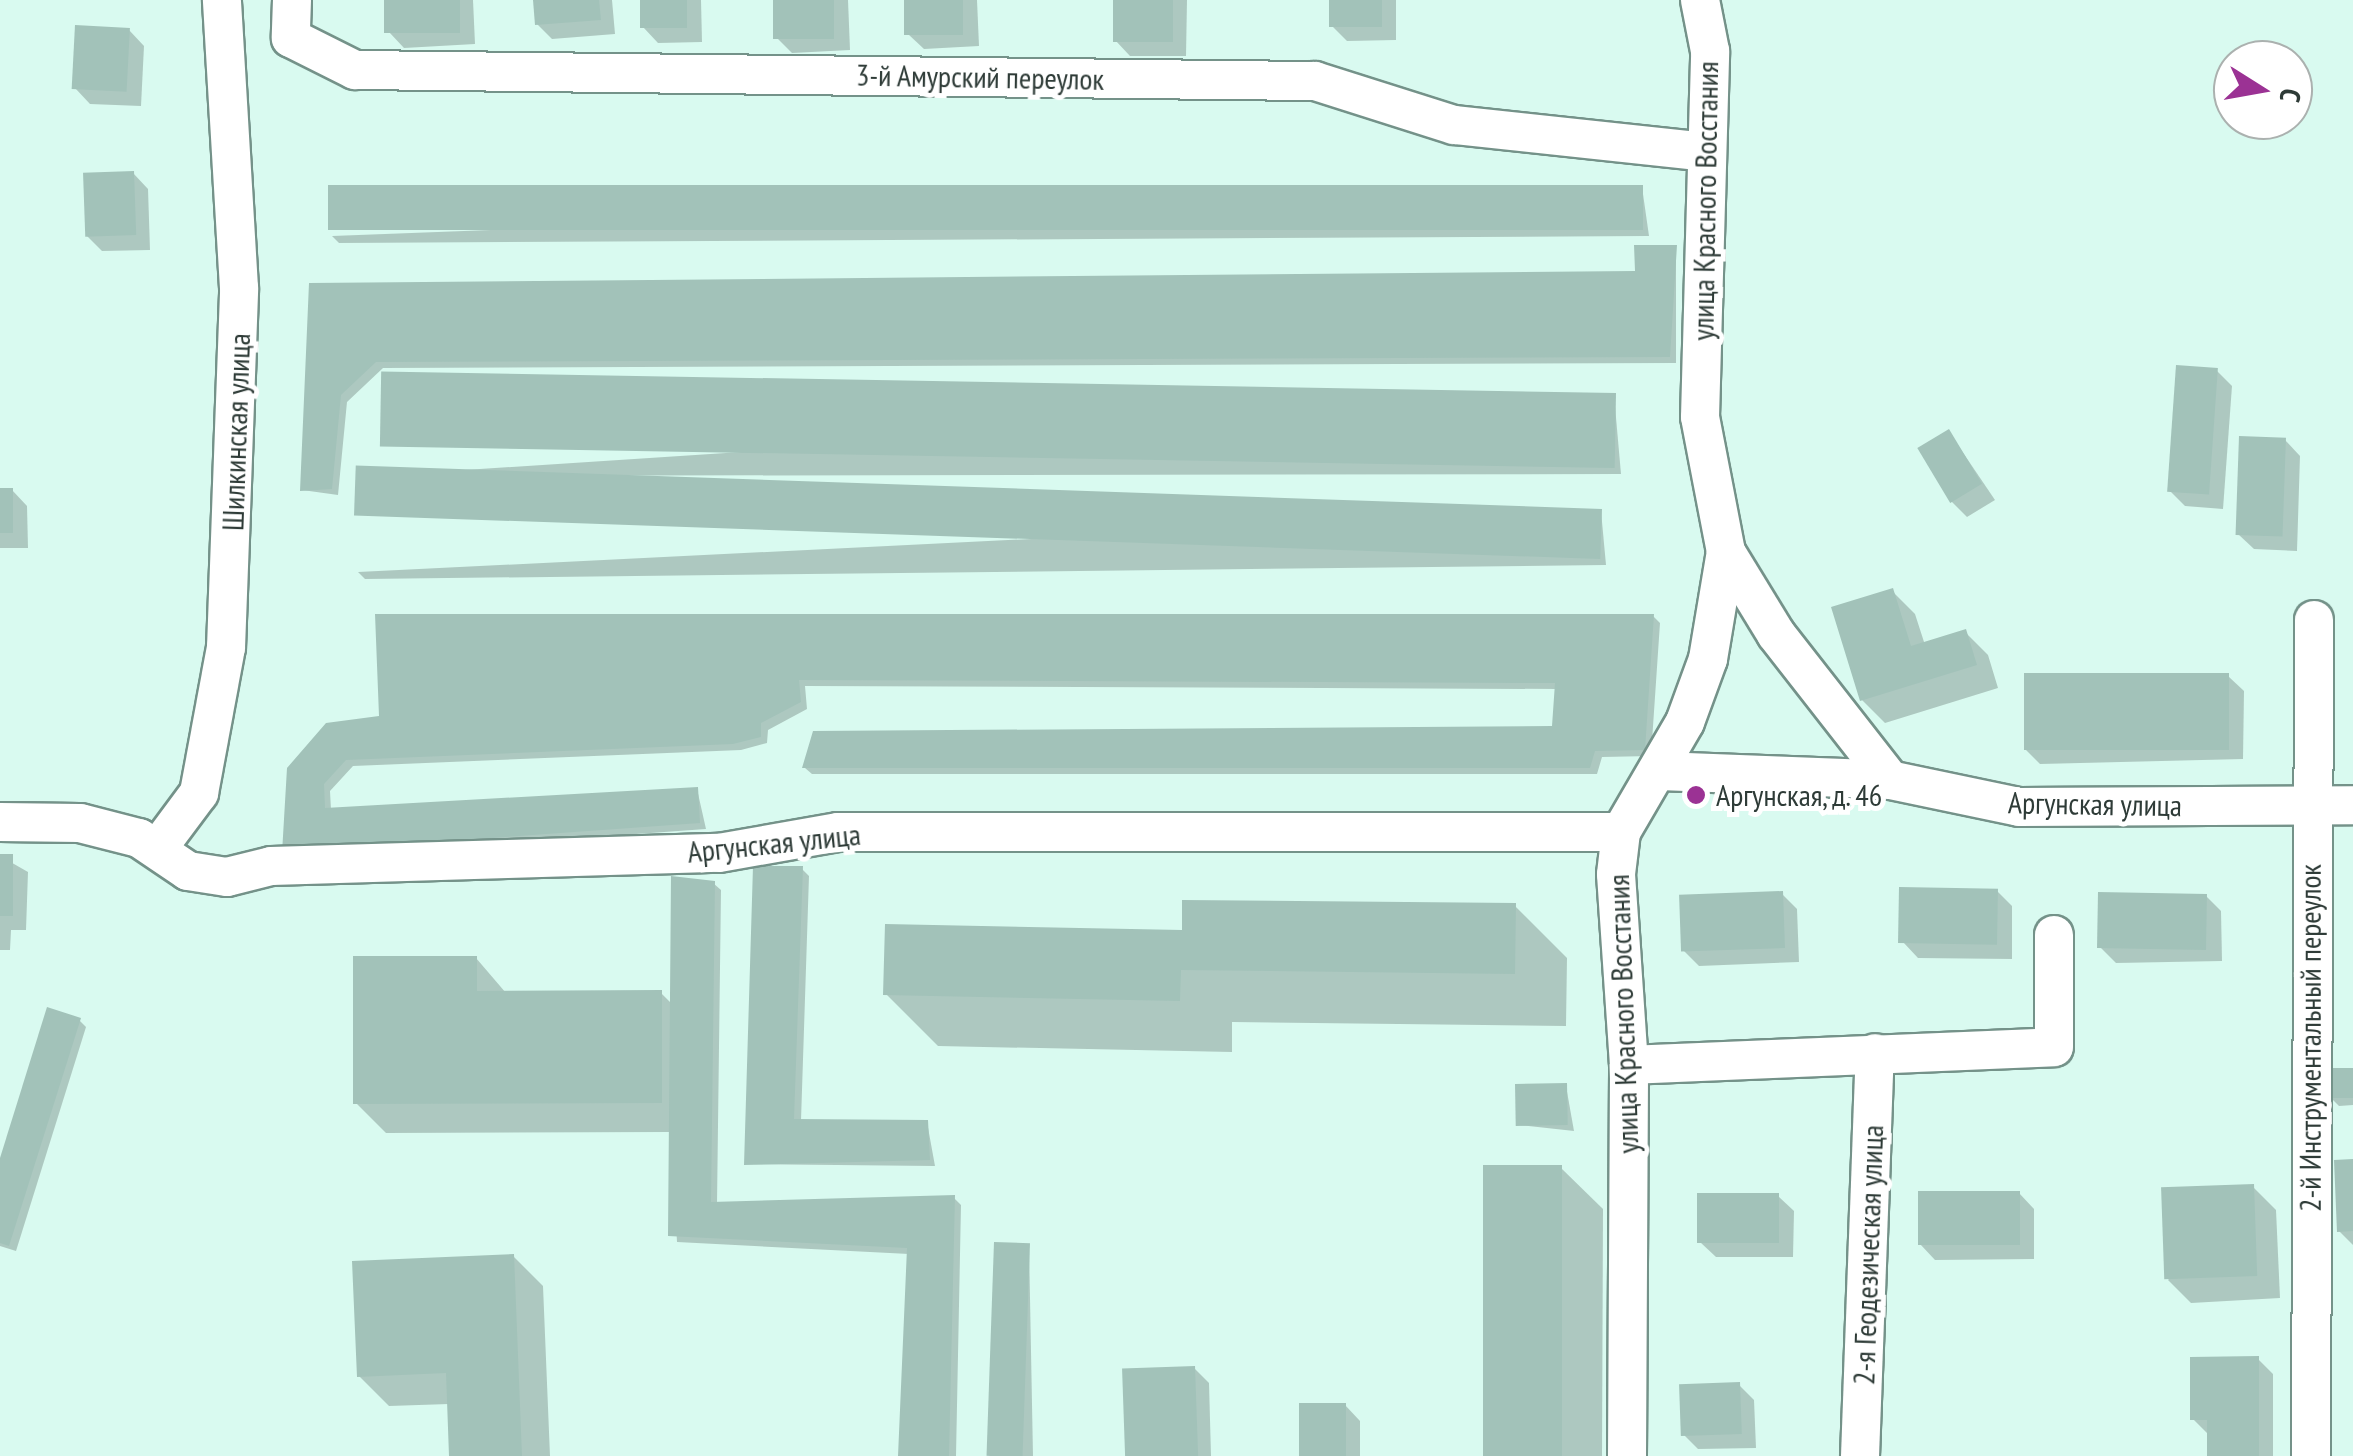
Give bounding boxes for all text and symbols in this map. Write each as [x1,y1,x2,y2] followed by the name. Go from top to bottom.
[2213,40,2313,140] north arrow
[855,57,1105,97] street label: 3-й Амурский переулок
[1685,61,1725,341] street label: улица Красного Восстания
[2272,86,2310,105] text: С
[215,332,257,532] street label: Шилкинская улица
[1716,777,1886,813] place label: Аргунская, д. 46
[1685,784,1707,806] marker: Аргунская, д. 46
[2008,784,2182,824] street label: Аргунская улица
[685,816,863,870] street label: Аргунская улица
[2292,864,2328,1212] street label: 2-й Инструментальный переулок
[1600,874,1646,1154] street label: улица Красного Восстания
[1845,1124,1891,1386] street label: 2-я Геодезическая улица

